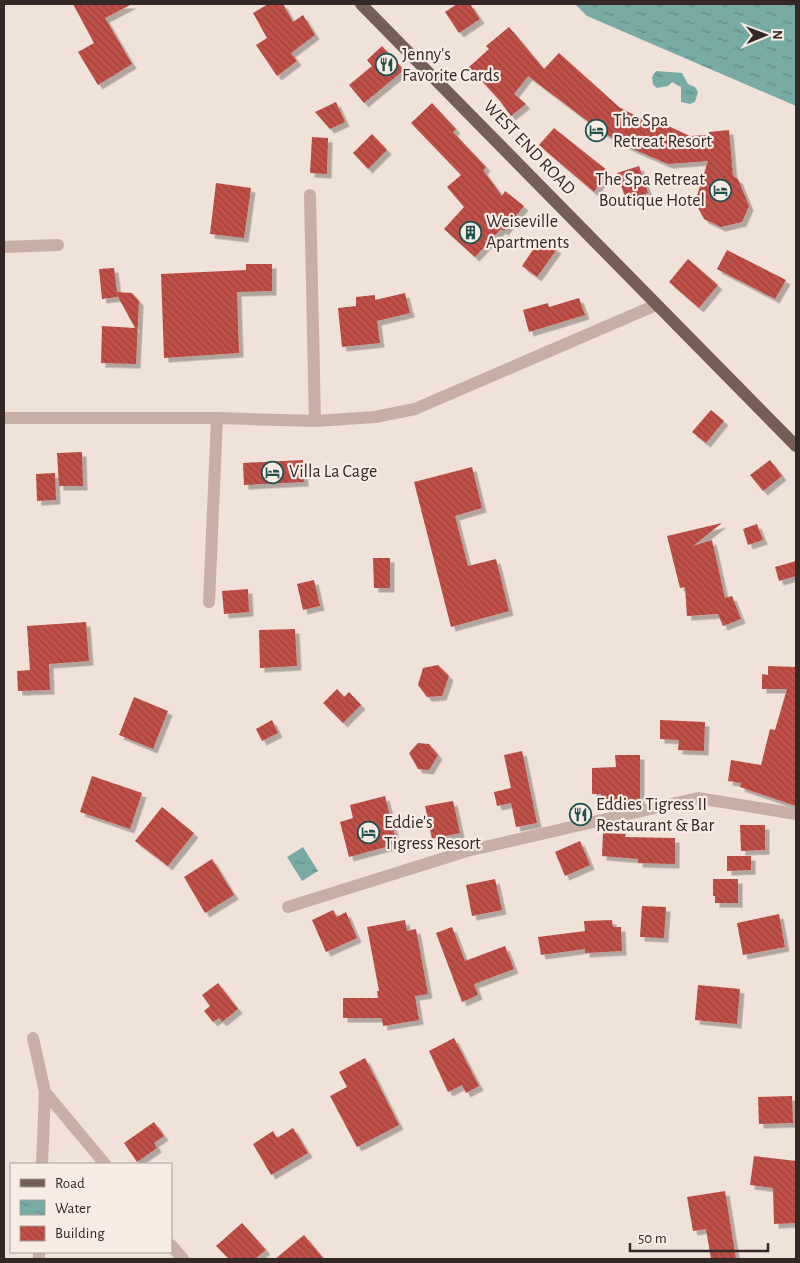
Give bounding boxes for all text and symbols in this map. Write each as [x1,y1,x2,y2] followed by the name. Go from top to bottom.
[740,10,790,60] north arrow
[770,30,784,40] text: N
[402,46,500,85] place label: Jenny's Favorite Cards
[374,53,398,77] restaurant icon: Jenny's Favorite Cards
[480,97,578,199] street label: WEST END ROAD
[613,112,712,151] place label: The Spa Retreat Resort
[585,119,609,143] hotel icon: The Spa Retreat Resort
[595,171,705,210] place label: The Spa Retreat Boutique Hotel
[709,178,733,202] hotel icon: The Spa Retreat Boutique Hotel
[486,213,569,252] place label: Weiseville Apartments
[458,220,482,244] building icon: Weiseville Apartments
[261,460,285,484] hotel icon: Villa La Cage
[289,463,377,481] place label: Villa La Cage
[596,796,714,835] place label: Eddies Tigress II Restaurant & Bar
[568,803,592,827] restaurant icon: Eddies Tigress II Restaurant & Bar
[384,814,481,853] place label: Eddie's Tigress Resort
[356,821,380,845] hotel icon: Eddie's Tigress Resort
[10,1163,172,1253] legend
[55,1176,85,1191] text: Road
[55,1201,91,1216] text: Water
[630,1220,768,1252] scale bar
[55,1226,105,1241] text: Building
[638,1231,667,1246] text: 50 m

